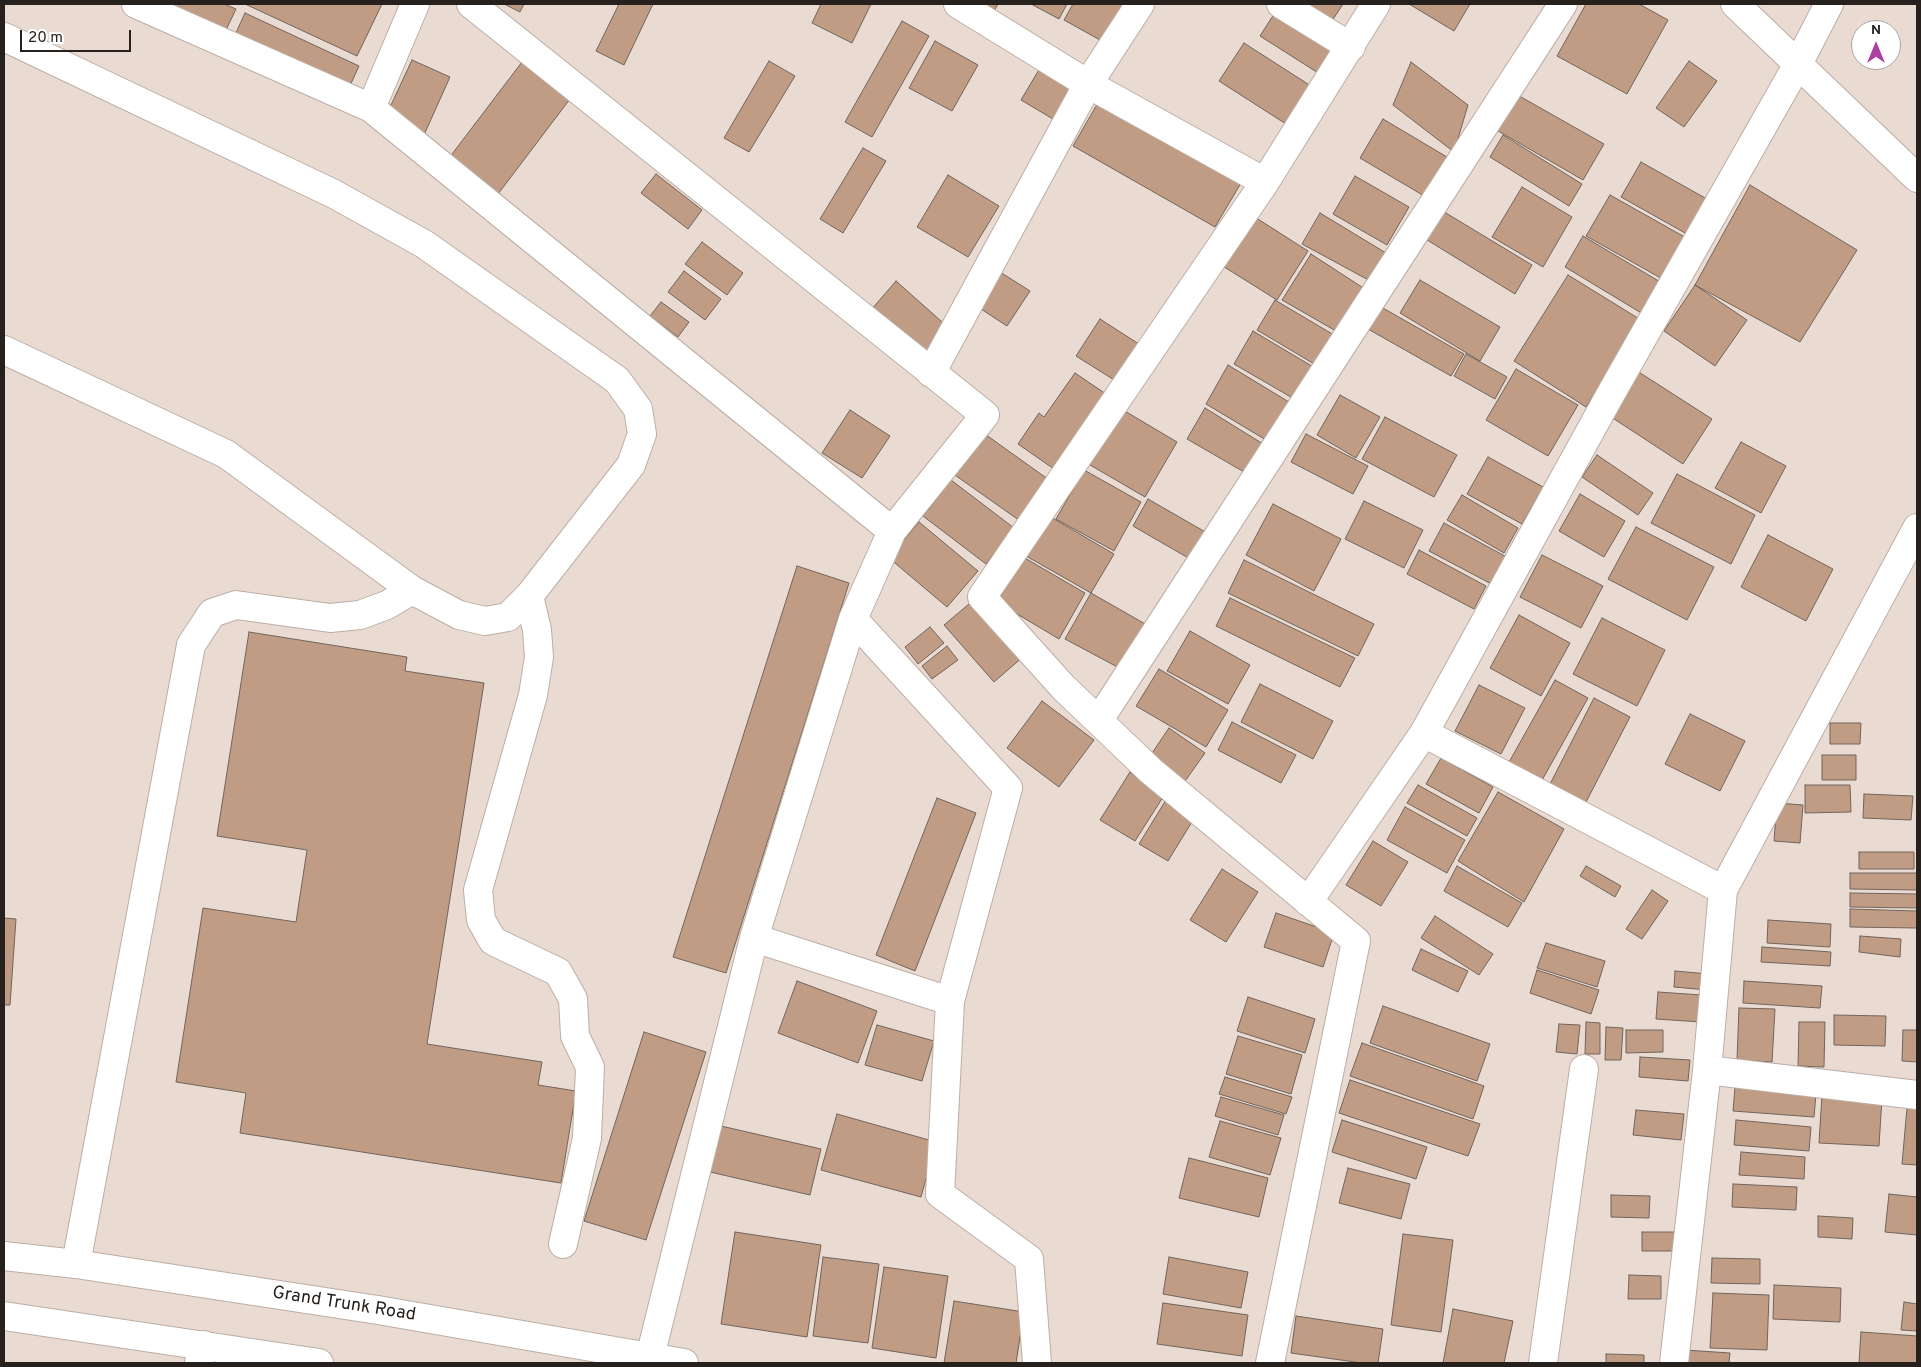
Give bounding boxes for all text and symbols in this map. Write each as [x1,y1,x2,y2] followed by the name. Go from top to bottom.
[22,20,134,52] scale bar
[1851,20,1901,70] north arrow
[1871,22,1881,39] text: N
[28,29,63,48] text: 20 m
[271,1283,417,1327] street label: Grand Trunk Road

